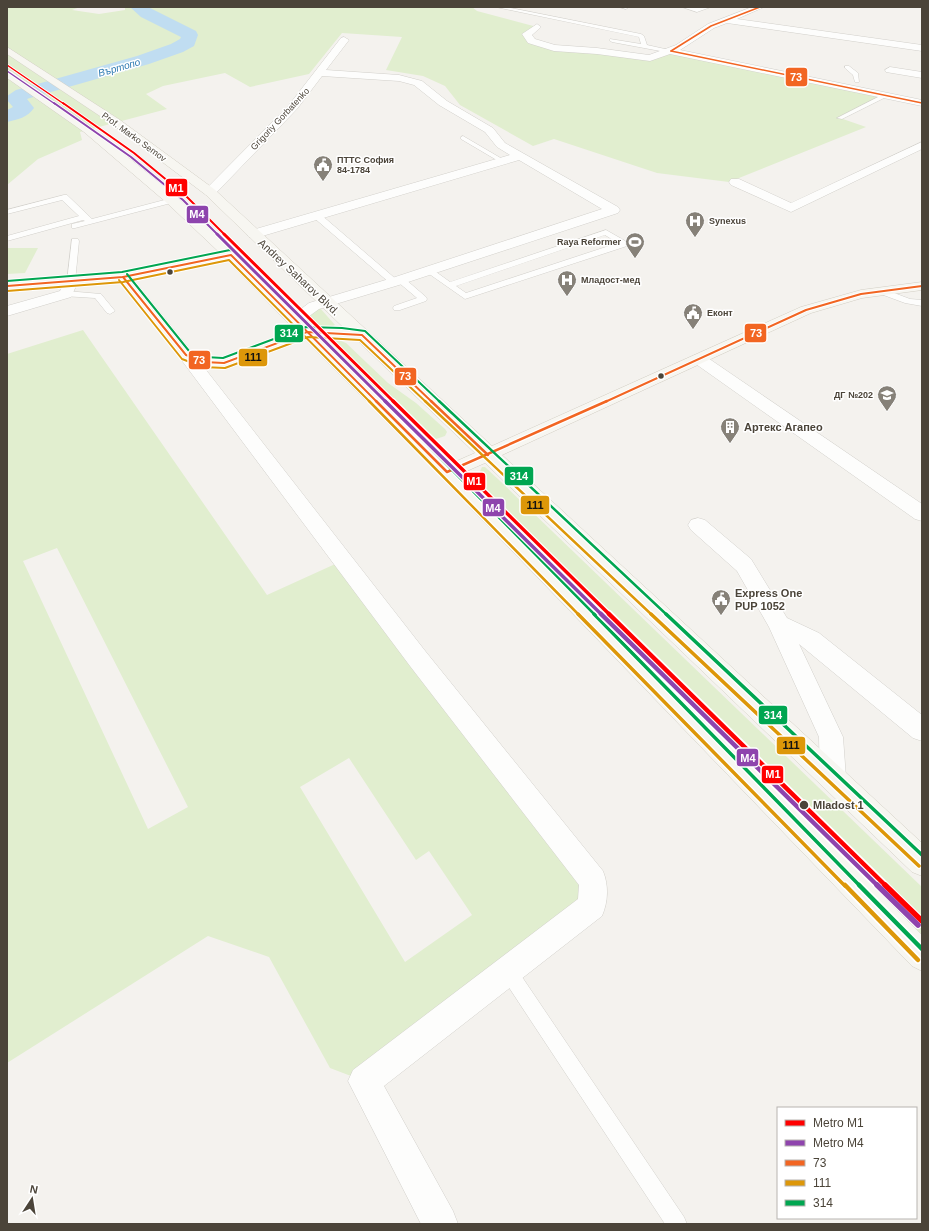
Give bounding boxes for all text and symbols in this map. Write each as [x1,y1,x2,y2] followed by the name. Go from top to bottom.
[97,56,142,79] water label: Въртопо
[785,67,808,87] line badge: 73
[790,71,802,83] text: 73
[249,86,311,152] street label: Grigoriy Gorbatenko
[100,110,168,164] street label: Prof. Marko Semov
[312,154,334,182] public building icon: ПТТС София 84-1784
[337,155,394,175] place label: ПТТС София 84-1784
[165,178,188,197] line badge: M1
[168,182,184,194] text: M1
[186,205,209,224] line badge: M4
[189,208,206,220] text: M4
[684,210,706,238] hospital icon: Synexus
[709,216,746,226] place label: Synexus
[624,231,646,259] sports icon: Raya Reformer
[256,236,342,318] street label: Andrey Saharov Blvd.
[557,237,621,247] place label: Raya Reformer
[165,267,175,277] unlabelled marker
[556,269,578,297] hospital icon: Младост-мед
[581,275,640,285] place label: Младост-мед
[682,302,704,330] public building icon: Еконт
[707,308,733,318] place label: Еконт
[744,323,767,343] line badge: 73
[274,324,304,343] line badge: 314
[280,327,299,339] text: 314
[750,327,762,339] text: 73
[238,348,268,367] line badge: 111
[188,350,211,370] line badge: 73
[244,351,262,363] text: 111
[193,354,205,366] text: 73
[394,367,417,386] line badge: 73
[399,370,411,382] text: 73
[656,371,666,381] unlabelled marker
[876,384,898,412] school or university icon: ДГ №202
[834,390,873,400] place label: ДГ №202
[719,416,741,444] building icon: Артекс Агапео
[744,421,823,433] place label: Артекс Агапео
[504,466,534,486] line badge: 314
[510,470,529,482] text: 314
[463,472,486,491] line badge: M1
[466,475,482,487] text: M1
[520,495,550,515] line badge: 111
[482,498,505,517] line badge: M4
[526,499,544,511] text: 111
[485,502,502,514] text: M4
[735,587,802,612] place label: Express One PUP 1052
[710,588,732,616] public building icon: Express One PUP 1052
[758,705,788,725] line badge: 314
[764,709,783,721] text: 314
[776,736,806,755] line badge: 111
[782,739,800,751] text: 111
[736,748,759,767] line badge: M4
[740,752,757,764] text: M4
[761,765,784,784] line badge: M1
[765,768,781,780] text: M1
[798,799,810,811] marker: Mladost 1
[813,799,864,811] place label: Mladost 1
[777,1107,917,1219] legend
[813,1116,864,1130] text: Metro M1
[813,1136,864,1150] text: Metro M4
[813,1156,827,1170] text: 73
[813,1176,832,1190] text: 111
[12,1179,52,1219] north arrow
[29,1183,39,1196] text: N
[813,1196,833,1210] text: 314

